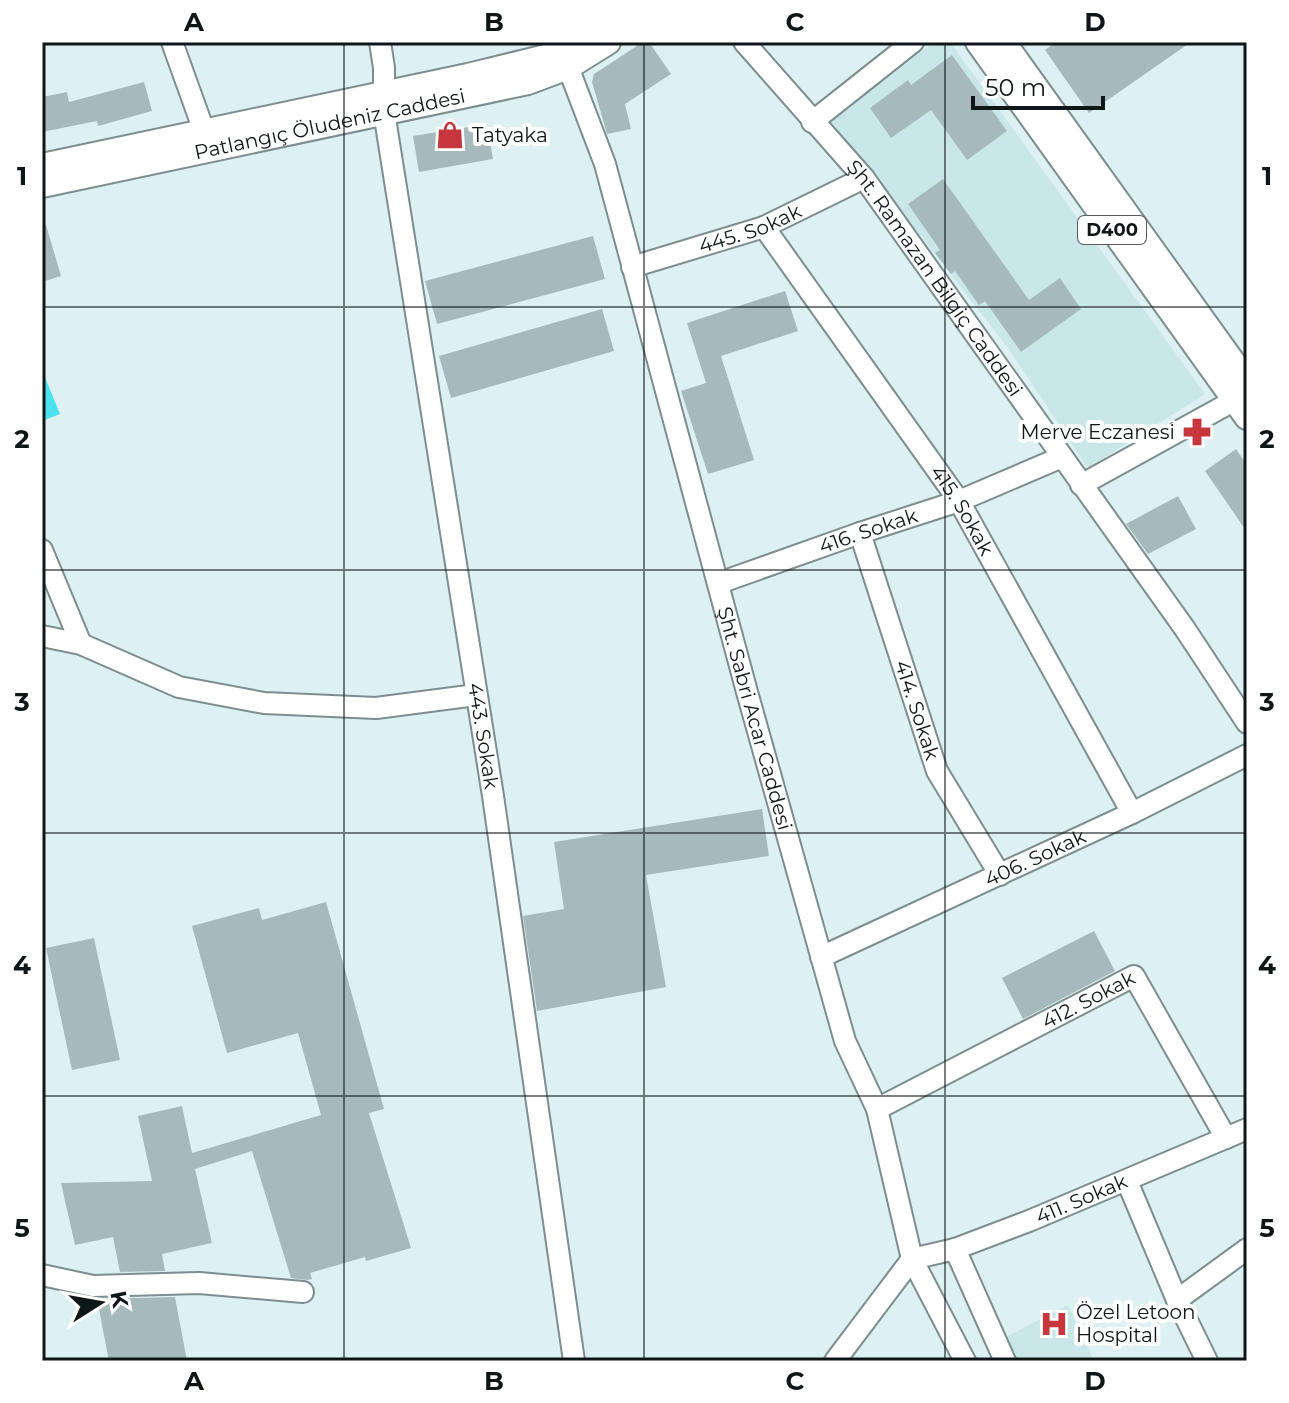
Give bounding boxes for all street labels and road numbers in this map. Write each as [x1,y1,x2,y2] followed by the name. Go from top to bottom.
[192,84,467,164] street label: Patlangıç Öludeniz Caddesi
[842,155,1028,401] street label: Şht. Ramazan Bilgiç Caddesi
[696,199,805,258] street label: 445. Sokak
[1078,216,1146,244] road number: D400
[926,461,999,560] street label: 415. Sokak
[816,503,920,559] street label: 416. Sokak
[713,604,797,833] street label: Şht. Sabri Acar Caddesi
[890,657,945,763] street label: 414. Sokak
[463,681,504,791] street label: 443. Sokak
[981,824,1090,892] street label: 406. Sokak
[1038,966,1139,1034] street label: 412. Sokak
[1032,1169,1131,1229] street label: 411. Sokak

